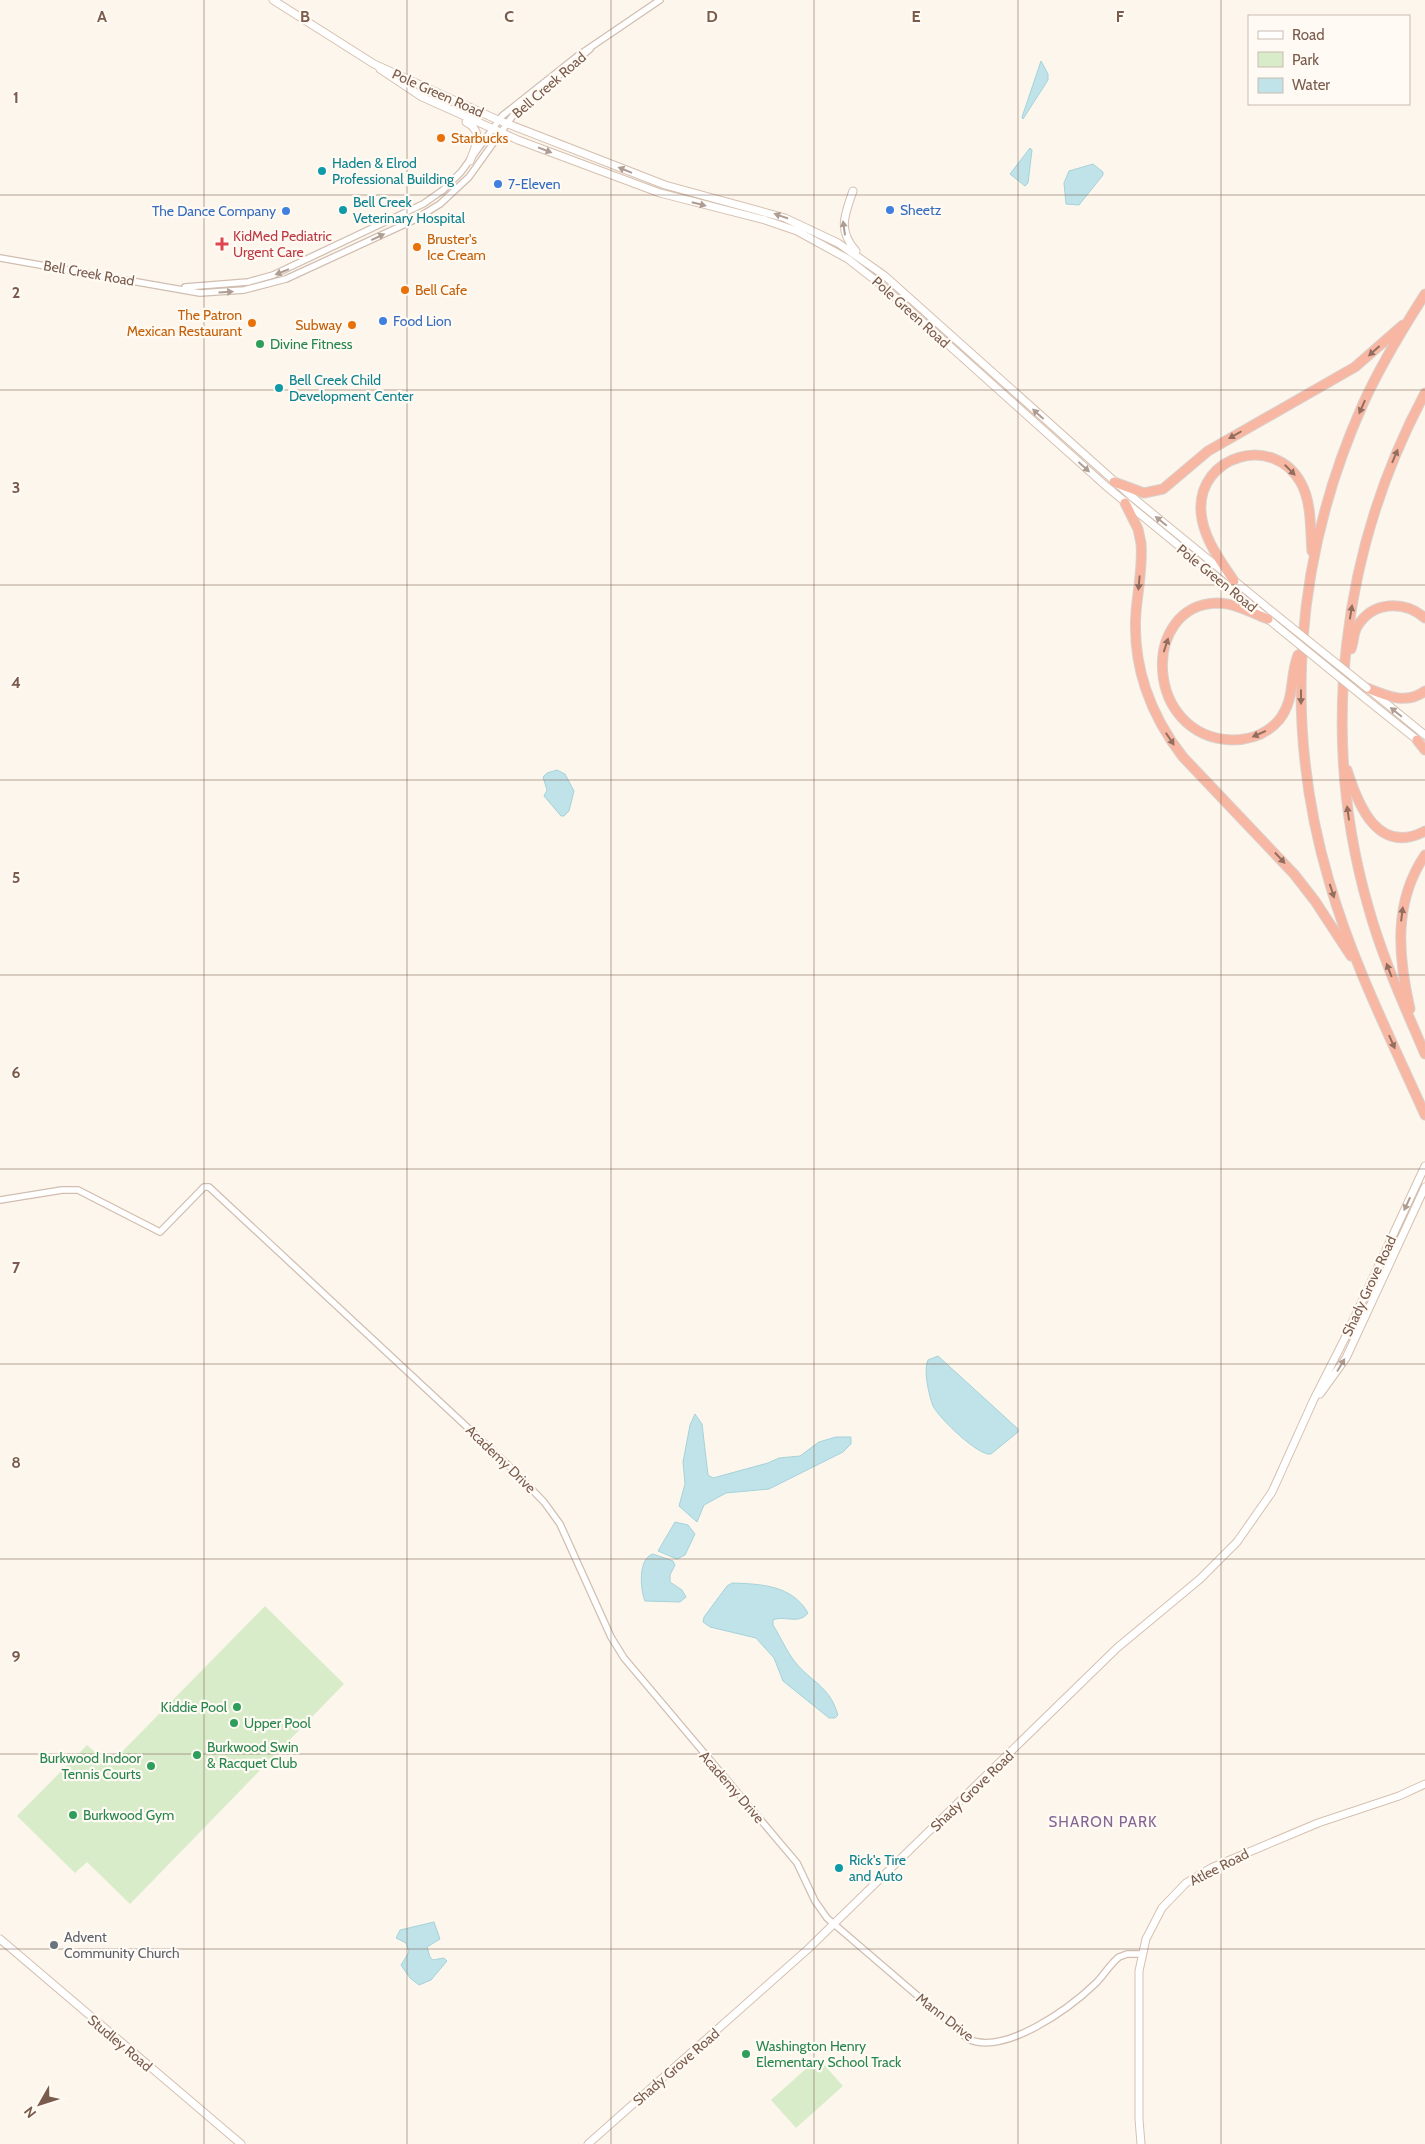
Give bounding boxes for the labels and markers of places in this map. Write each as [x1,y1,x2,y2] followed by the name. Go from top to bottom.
[451,129,509,147] place label: Starbucks
[435,132,447,144] marker: Starbucks
[332,154,455,188] place label: Haden & Elrod Professional Building
[316,165,328,177] marker: Haden & Elrod Professional Building
[508,175,561,193] place label: 7-Eleven
[492,178,504,190] marker: 7-Eleven
[353,193,466,227] place label: Bell Creek Veterinary Hospital
[900,201,942,219] place label: Sheetz
[152,202,276,220] place label: The Dance Company
[337,204,349,216] marker: Bell Creek Veterinary Hospital
[884,204,896,216] marker: Sheetz
[280,205,292,217] marker: The Dance Company
[233,227,332,261] place label: KidMed Pediatric Urgent Care
[427,230,486,264] place label: Bruster's Ice Cream
[215,237,229,251] marker: KidMed Pediatric Urgent Care
[411,241,423,253] marker: Bruster's Ice Cream
[415,281,467,299] place label: Bell Cafe
[399,284,411,296] marker: Bell Cafe
[127,306,242,340] place label: The Patron Mexican Restaurant
[393,312,452,330] place label: Food Lion
[377,315,389,327] marker: Food Lion
[295,316,342,334] place label: Subway
[246,317,258,329] marker: The Patron Mexican Restaurant
[346,319,358,331] marker: Subway
[270,335,353,353] place label: Divine Fitness
[254,338,266,350] marker: Divine Fitness
[289,371,414,405] place label: Bell Creek Child Development Center
[273,382,285,394] marker: Bell Creek Child Development Center
[160,1698,228,1716] place label: Kiddie Pool
[231,1701,243,1713] marker: Kiddie Pool
[244,1714,311,1732] place label: Upper Pool
[228,1717,240,1729] marker: Upper Pool
[207,1738,299,1772] place label: Burkwood Swin & Racquet Club
[39,1749,142,1783] place label: Burkwood Indoor Tennis Courts
[191,1749,203,1761] marker: Burkwood Swin & Racquet Club
[145,1760,157,1772] marker: Burkwood Indoor Tennis Courts
[83,1806,174,1824] place label: Burkwood Gym
[67,1809,79,1821] marker: Burkwood Gym
[849,1851,906,1885] place label: Rick's Tire and Auto
[833,1862,845,1874] marker: Rick's Tire and Auto
[64,1928,180,1962] place label: Advent Community Church
[48,1939,60,1951] marker: Advent Community Church
[756,2037,902,2071] place label: Washington Henry Elementary School Track
[740,2048,752,2060] marker: Washington Henry Elementary School Track

